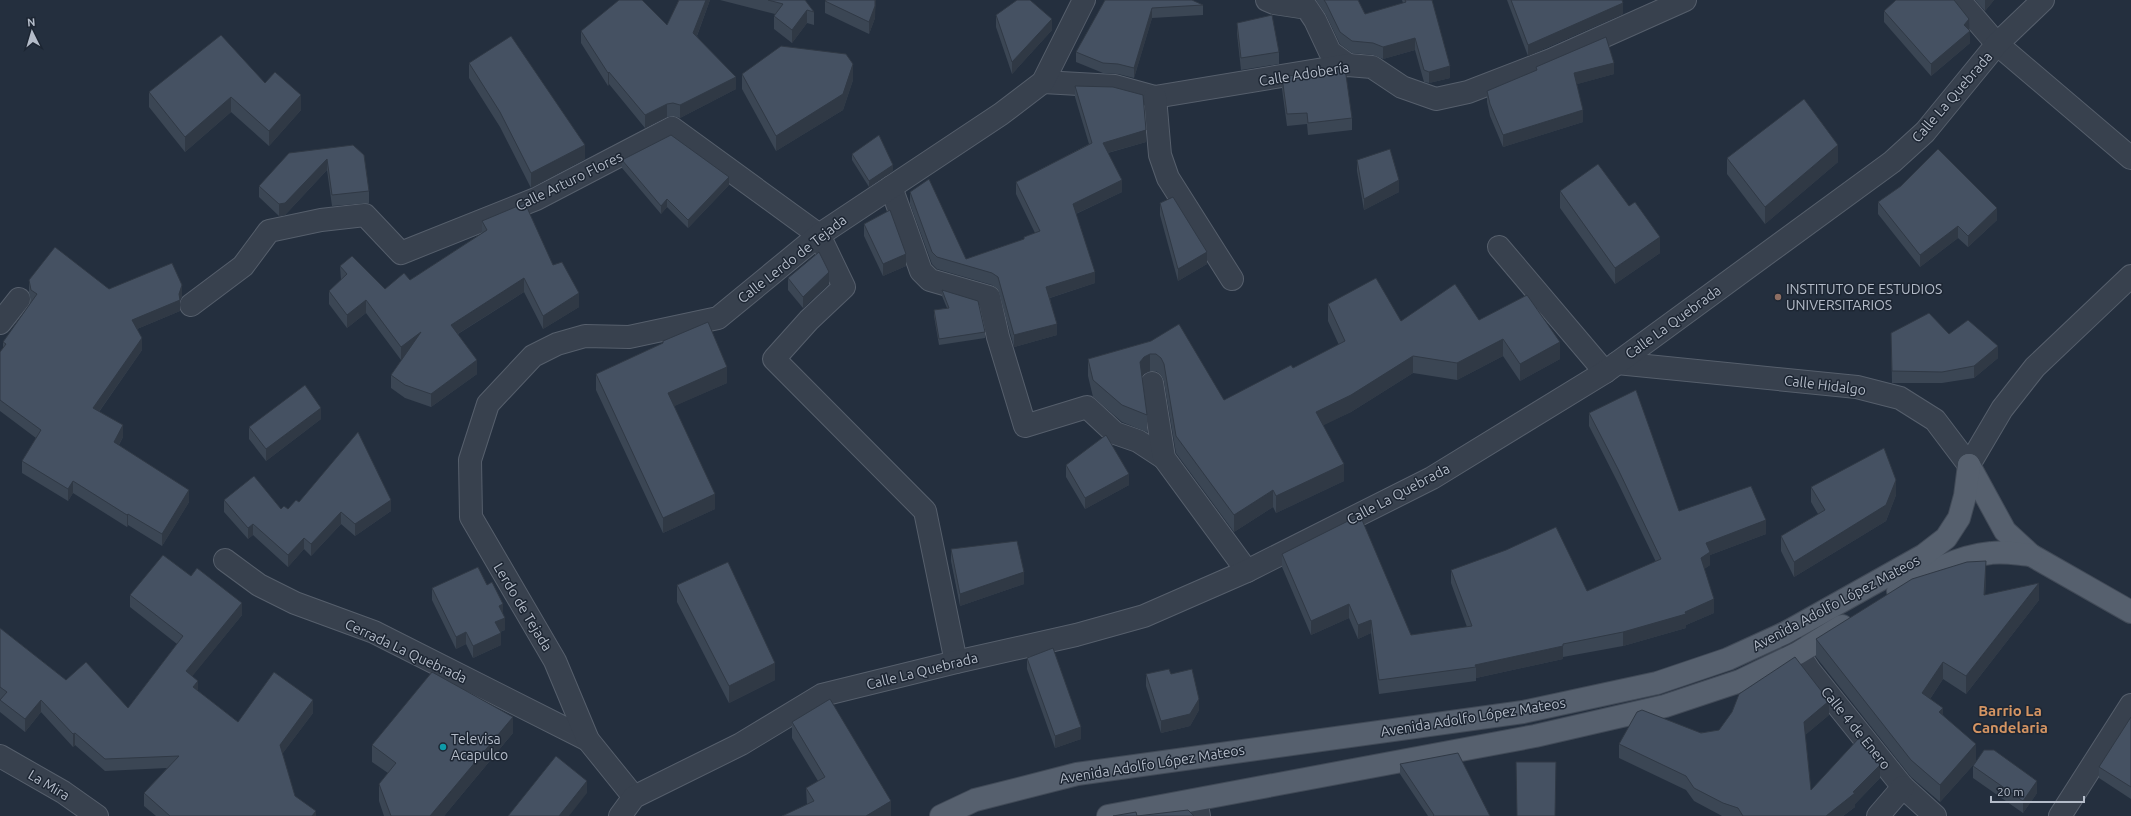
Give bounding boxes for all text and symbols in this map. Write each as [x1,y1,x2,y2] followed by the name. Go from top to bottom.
[12,12,52,52] north arrow
[27,16,36,28] text: N
[1908,49,1996,145] street label: Calle La Quebrada
[1258,59,1350,89] street label: Calle Adobería
[513,148,625,214] street label: Calle Arturo Flores
[734,212,850,306] street label: Calle Lerdo de Tejada
[1786,281,1942,313] place label: INSTITUTO DE ESTUDIOS UNIVERSITARIOS
[1622,282,1724,362] street label: Calle La Quebrada
[1773,292,1783,302] marker: INSTITUTO DE ESTUDIOS UNIVERSITARIOS
[1783,372,1867,398] street label: Calle Hidalgo
[1344,460,1452,528] street label: Calle La Quebrada
[1750,552,1922,654] street label: Avenida Adolfo López Mateos
[490,560,556,654] street label: Lerdo de Tejada
[342,616,470,686] street label: Cerrada La Quebrada
[865,649,979,693] street label: Calle La Quebrada
[1818,684,1894,772] street label: Calle 4 de Enero
[1379,694,1567,740] street label: Avenida Adolfo López Mateos
[1972,702,2048,736] district label: Barrio La Candelaria
[451,731,508,763] place label: Televisa Acapulco
[1058,741,1246,787] street label: Avenida Adolfo López Mateos
[438,742,448,752] marker: Televisa Acapulco
[25,766,73,804] street label: La Mira
[1991,778,2084,804] scale bar
[1997,785,2024,798] text: 20 m

